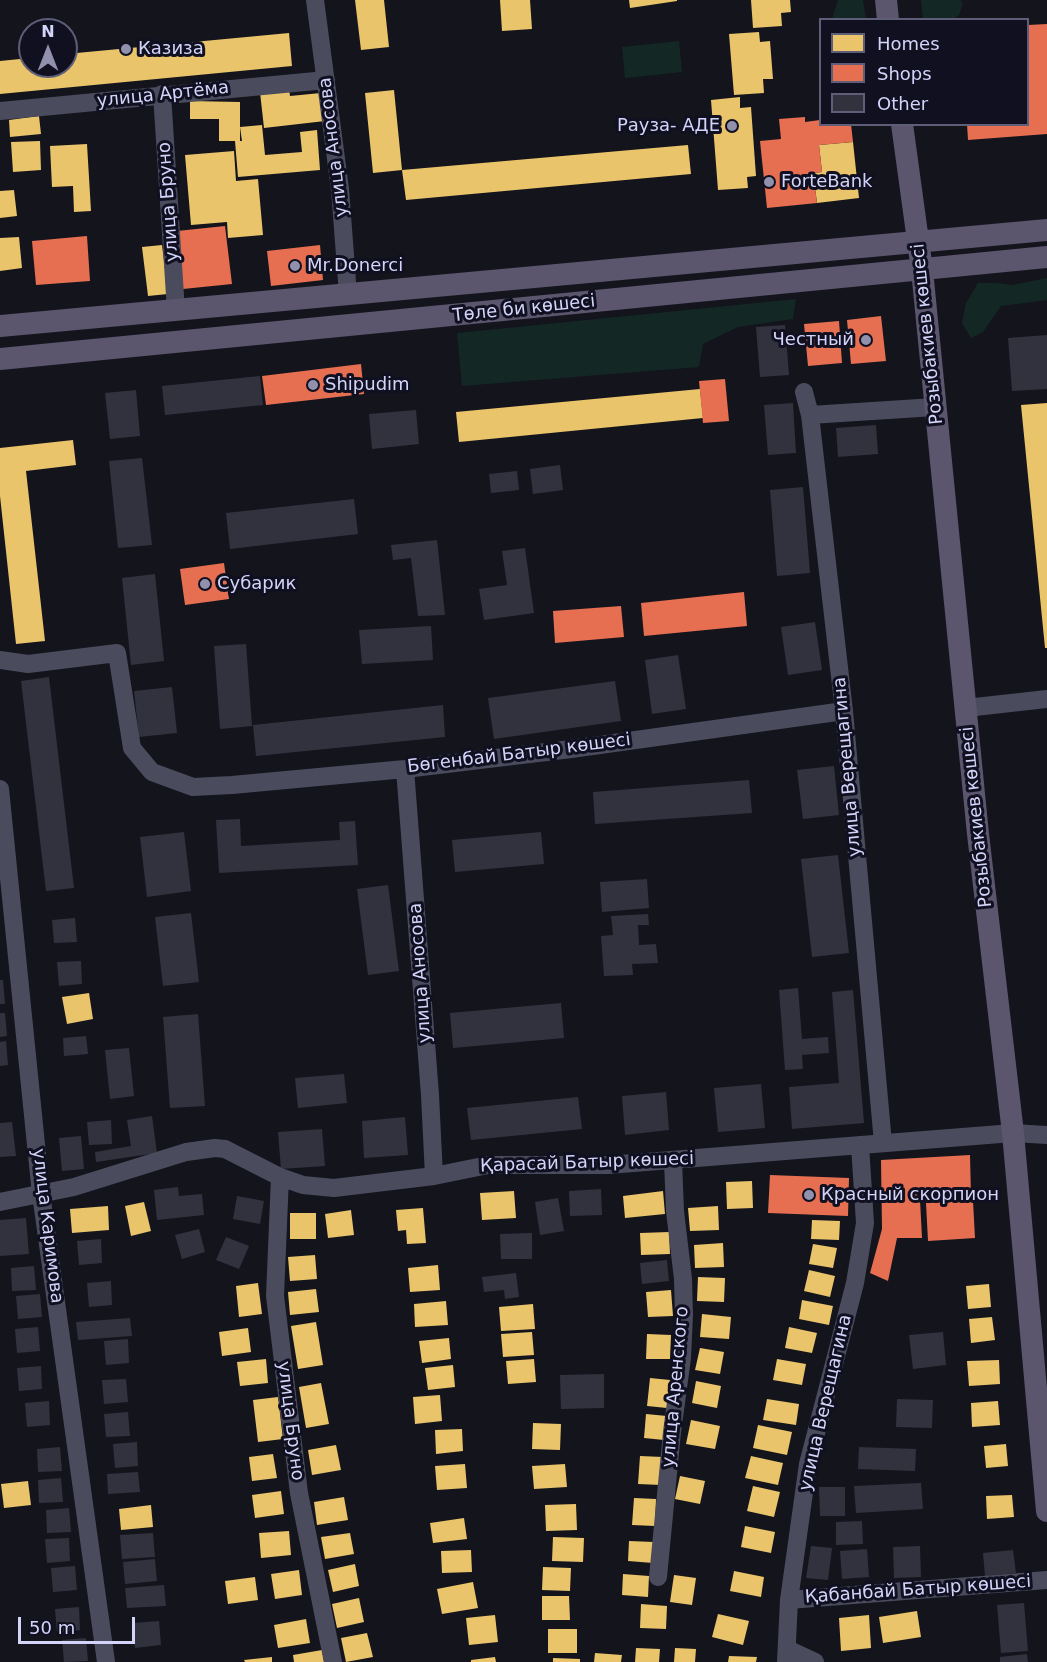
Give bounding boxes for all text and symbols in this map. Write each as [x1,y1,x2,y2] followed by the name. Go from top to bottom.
[18,18,78,78] north arrow
[819,18,1029,126] legend
[41,22,55,41] text: N
[877,33,940,54] text: Homes
[138,38,204,60] place label: Казиза
[119,42,133,56] marker: Казиза
[877,63,932,84] text: Shops
[315,76,353,218] street label: улица Аносова
[96,77,230,113] street label: улица Артёма
[877,93,928,114] text: Other
[617,115,720,137] place label: Рауза- АДЕ
[725,119,739,133] marker: Рауза- АДЕ
[154,141,184,263] street label: улица Бруно
[781,171,872,193] place label: ForteBank
[762,175,776,189] marker: ForteBank
[908,242,948,426] street label: Розыбакиев көшесі
[307,255,403,277] place label: Mr.Donerci
[288,259,302,273] marker: Mr.Donerci
[452,291,596,327] street label: Төле би көшесі
[773,329,854,351] place label: Честный
[859,333,873,347] marker: Честный
[325,374,410,396] place label: Shipudim
[306,378,320,392] marker: Shipudim
[217,573,296,595] place label: Субарик
[198,577,212,591] marker: Субарик
[829,676,867,858] street label: улица Верещагина
[957,725,997,909] street label: Розыбакиев көшесі
[406,730,632,778] street label: Бөгенбай Батыр көшесі
[405,902,437,1044] street label: улица Аносова
[27,1147,67,1305] street label: улица Каримова
[480,1148,694,1178] street label: Қарасай Батыр көшесі
[821,1184,999,1206] place label: Красный скорпион
[802,1188,816,1202] marker: Красный скорпион
[658,1306,694,1468] street label: улица Аренского
[795,1313,857,1493] street label: улица Верещагина
[272,1360,308,1482] street label: улица Бруно
[804,1571,1032,1609] street label: Қабанбай Батыр көшесі
[21,1605,138,1643] scale bar
[29,1617,75,1638] text: 50 m

